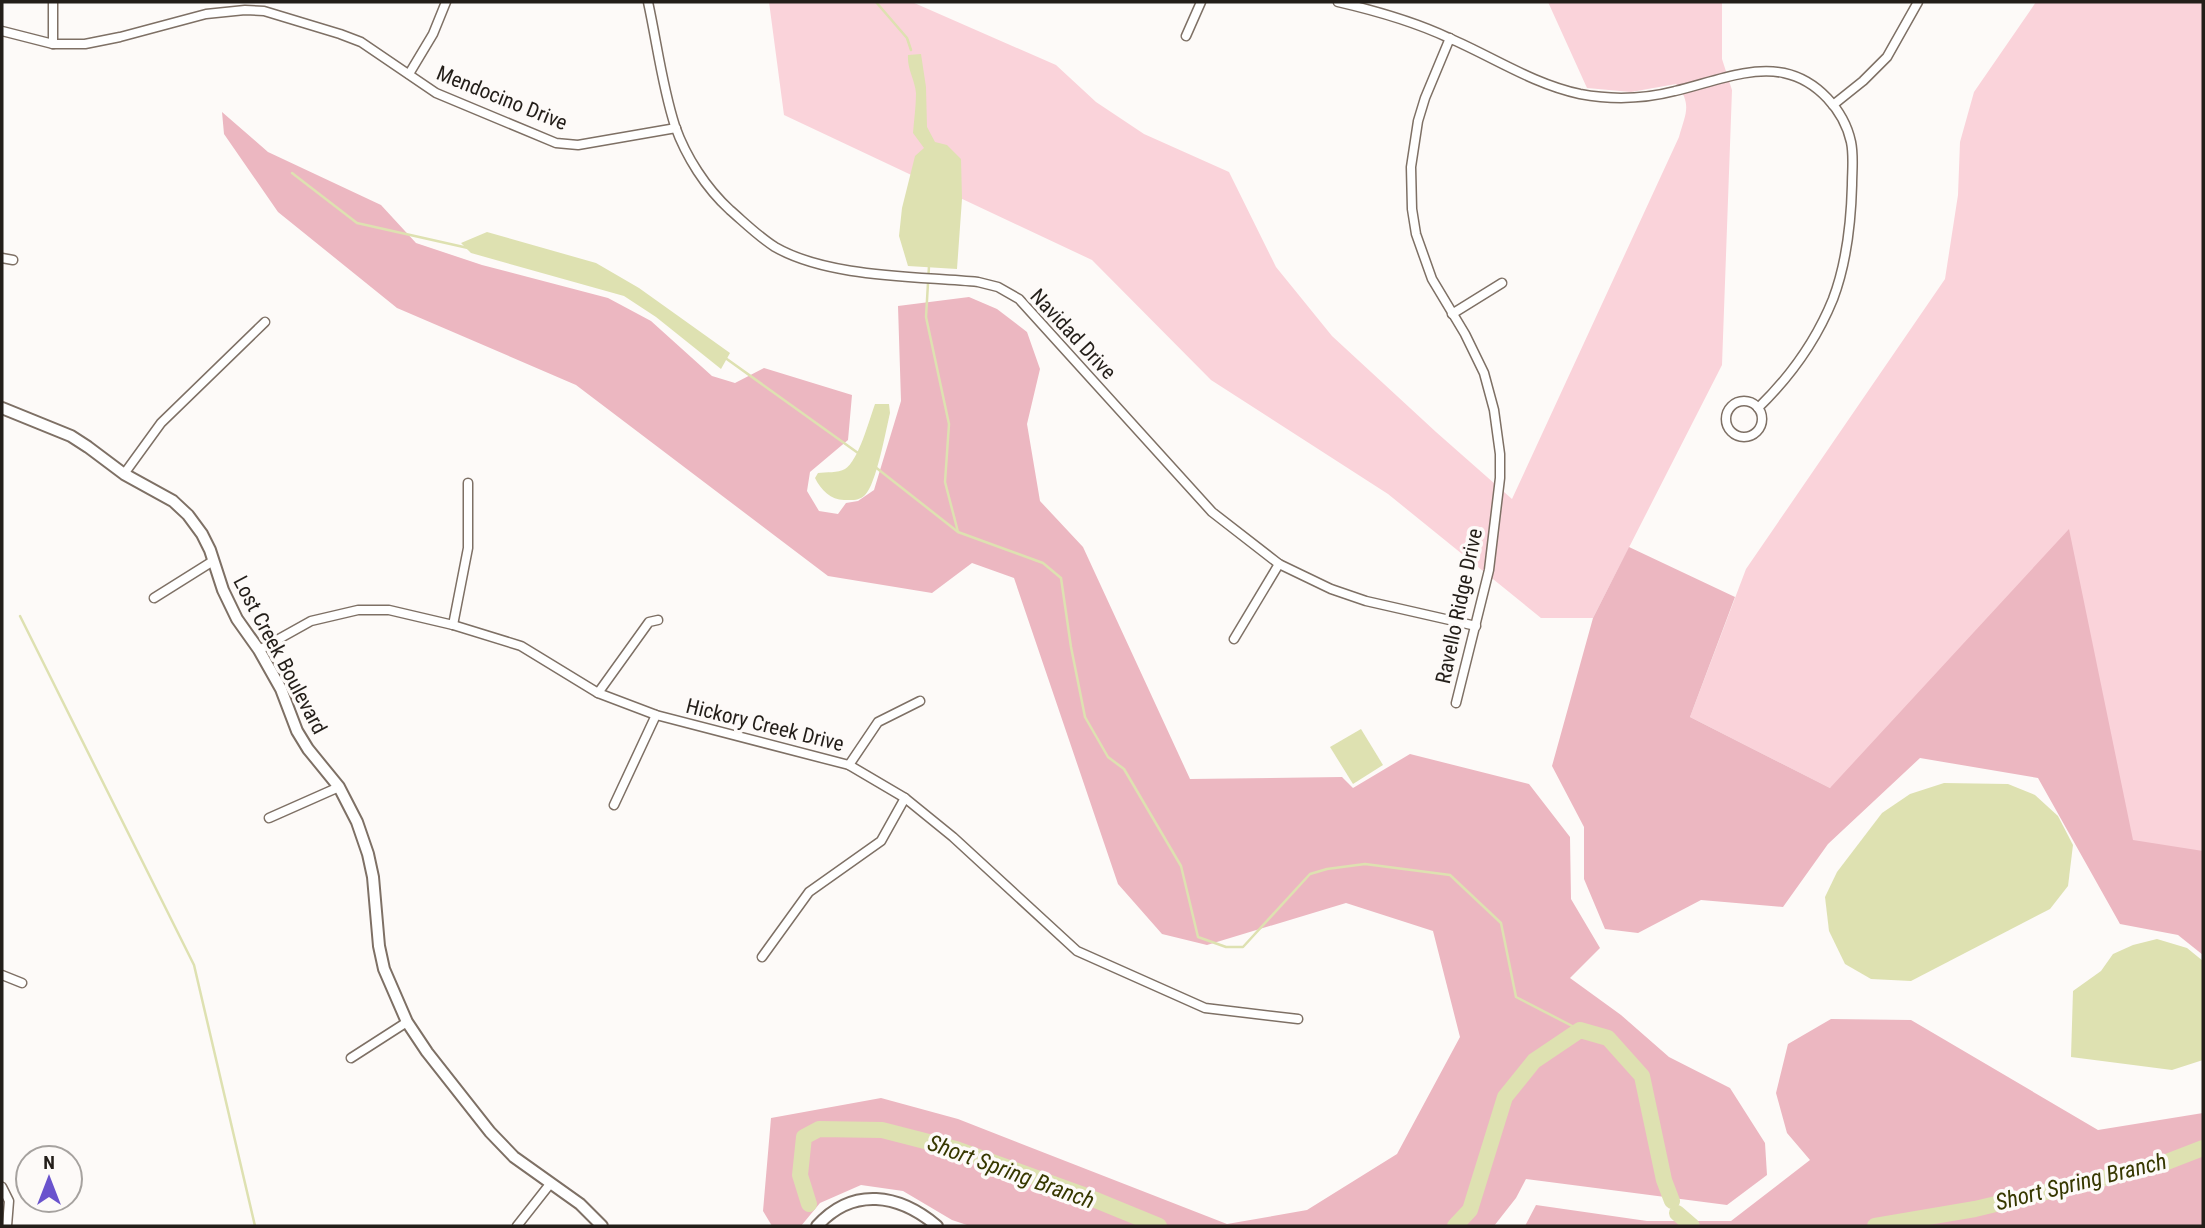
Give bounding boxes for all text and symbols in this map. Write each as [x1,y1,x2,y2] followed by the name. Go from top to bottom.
[433,61,571,135] street label: Mendocino Drive
[1025,284,1121,384] street label: Navidad Drive
[1431,526,1487,686] street label: Ravello Ridge Drive
[228,572,332,738] street label: Lost Creek Boulevard
[684,694,846,756] street label: Hickory Creek Drive
[924,1129,1098,1215] water label: Short Spring Branch
[14,1144,84,1214] north arrow
[1993,1148,2169,1216] water label: Short Spring Branch
[43,1151,55,1174] text: N

